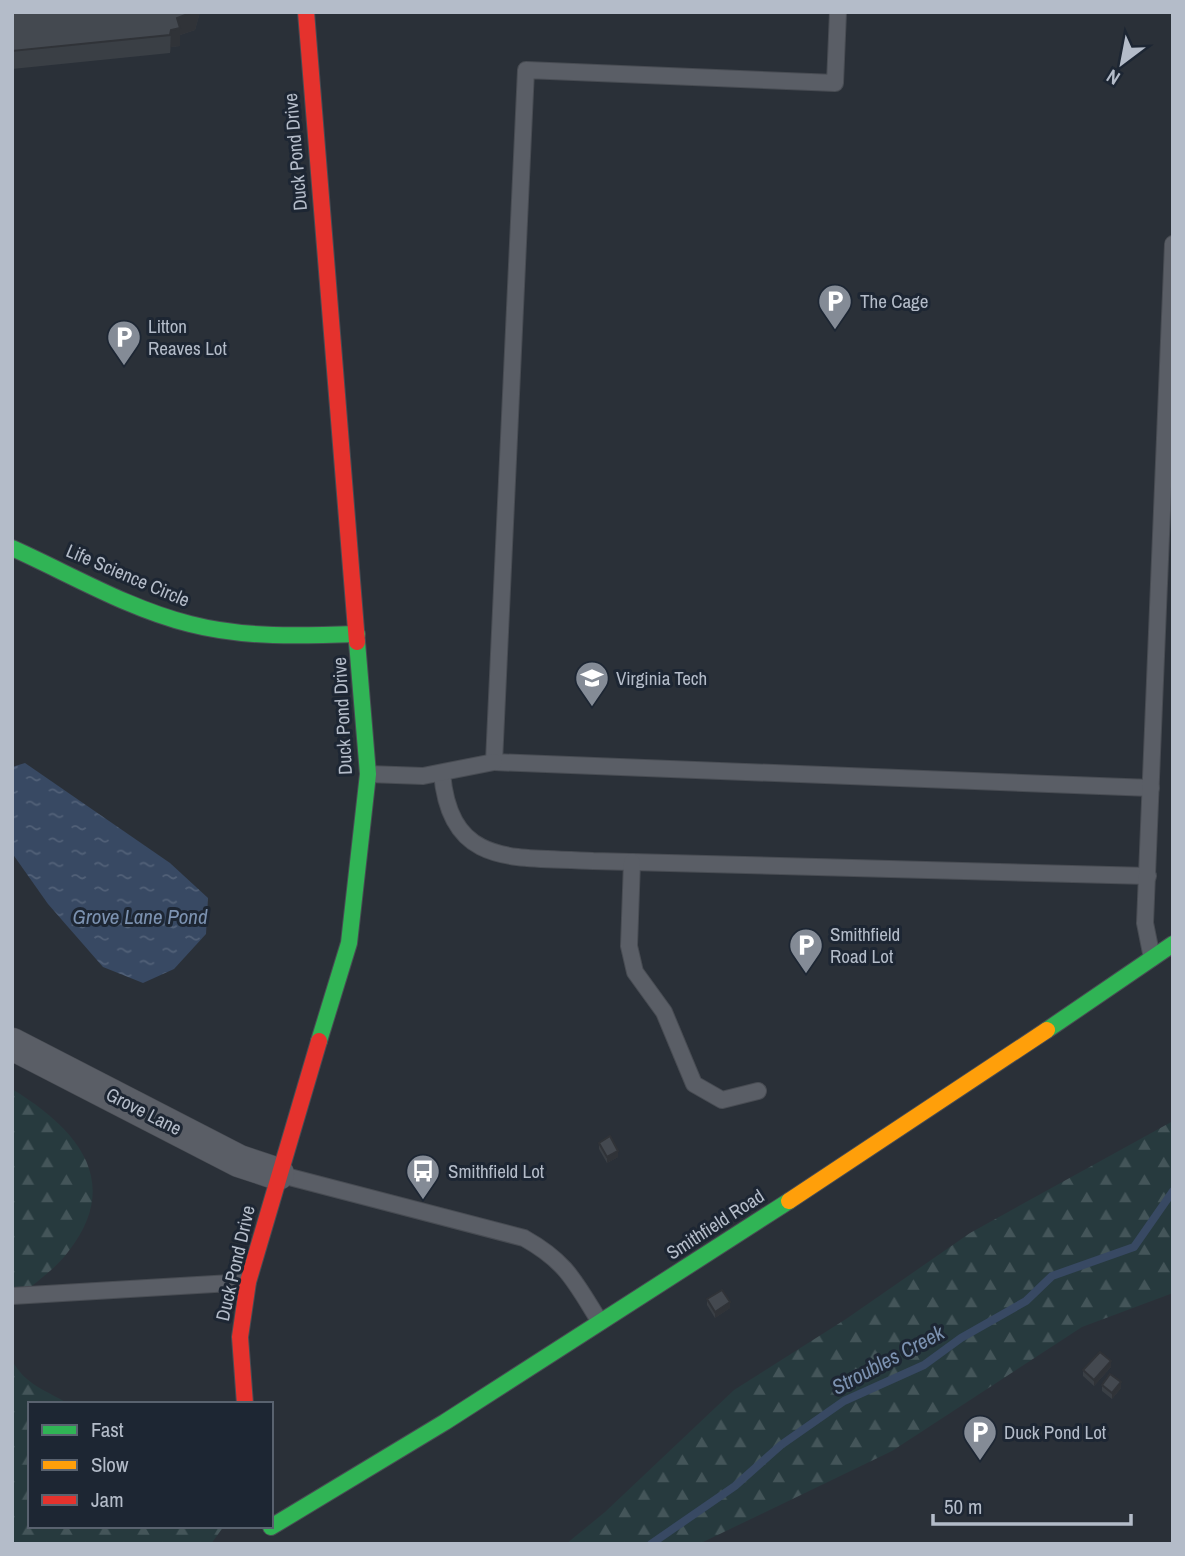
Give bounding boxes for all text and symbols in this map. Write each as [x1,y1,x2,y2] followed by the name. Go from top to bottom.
[1087,28,1157,98] north arrow
[1101,63,1125,91] text: N
[277,92,313,212] street label: Duck Pond Drive
[816,282,854,331] parking icon: The Cage
[860,288,928,314] place label: The Cage
[148,313,227,361] place label: Litton Reaves Lot
[105,318,143,367] parking icon: Litton Reaves Lot
[62,537,194,613] street label: Life Science Circle
[326,657,358,775] street label: Duck Pond Drive
[573,659,611,708] school or university icon: Virginia Tech
[616,665,707,691] place label: Virginia Tech
[73,902,208,931] water label: Grove Lane Pond
[830,921,900,969] place label: Smithfield Road Lot
[787,926,825,975] parking icon: Smithfield Road Lot
[102,1081,186,1141] street label: Grove Lane
[404,1152,442,1201] bus stop icon: Smithfield Lot
[448,1158,545,1184] place label: Smithfield Lot
[661,1183,769,1265] street label: Smithfield Road
[209,1203,261,1323] street label: Duck Pond Drive
[826,1317,950,1401] water label: Stroubles Creek
[28,1402,273,1528] legend
[961,1413,999,1462] parking icon: Duck Pond Lot
[91,1415,124,1444] text: Fast
[1004,1419,1107,1445] place label: Duck Pond Lot
[91,1450,129,1479] text: Slow
[933,1482,1131,1526] scale bar
[91,1485,124,1514] text: Jam
[944,1492,982,1521] text: 50 m

